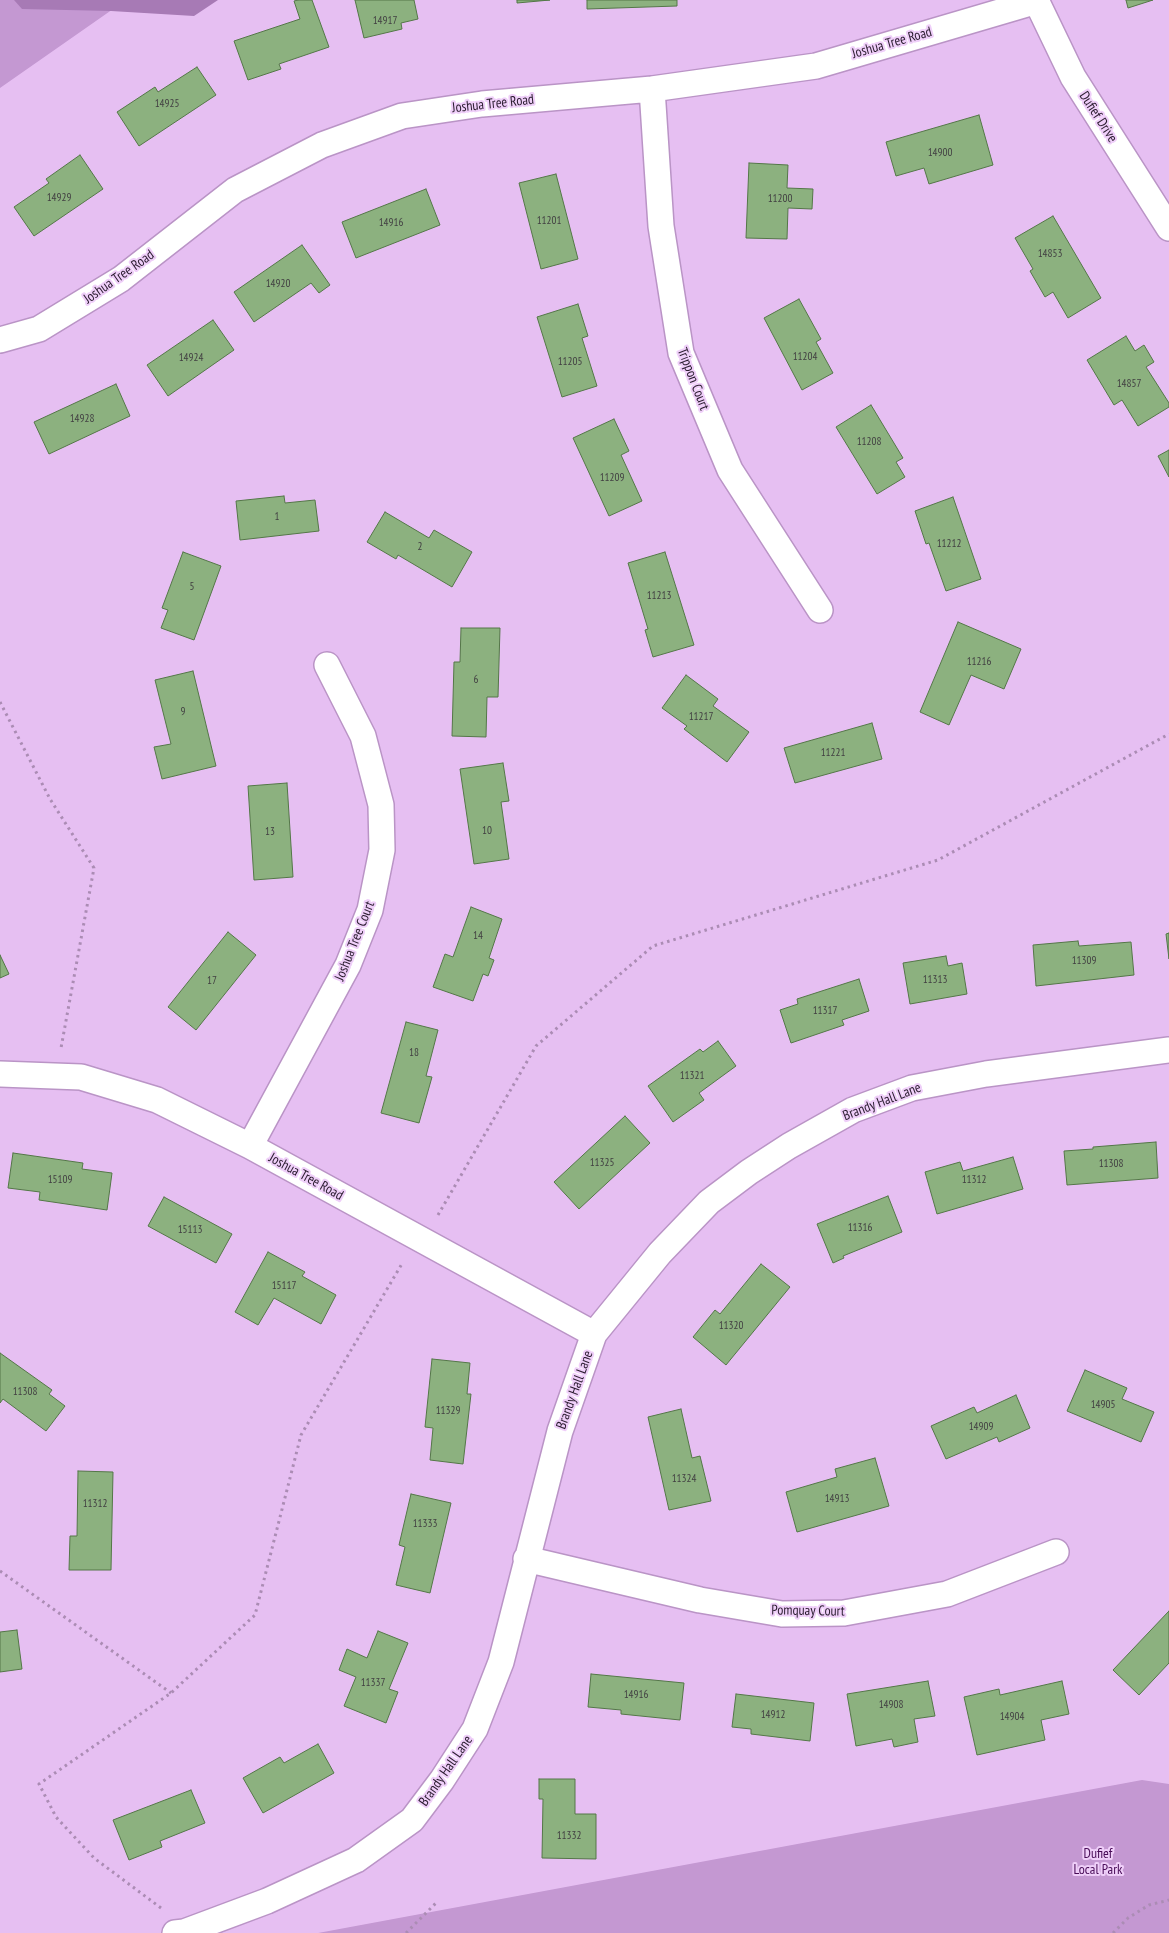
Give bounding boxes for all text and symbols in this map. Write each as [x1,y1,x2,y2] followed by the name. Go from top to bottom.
[373,14,397,28] house number: 14917
[850,24,934,62] street label: Joshua Tree Road
[1075,88,1121,146] street label: Dufief Drive
[451,91,535,117] street label: Joshua Tree Road
[155,97,179,111] house number: 14925
[928,146,952,160] house number: 14900
[47,191,71,205] house number: 14929
[768,192,792,206] house number: 11200
[537,214,561,228] house number: 11201
[379,216,403,230] house number: 14916
[81,247,157,307] street label: Joshua Tree Road
[1038,247,1062,261] house number: 14853
[266,277,290,291] house number: 14920
[673,345,713,413] street label: Trippon Court
[793,350,817,364] house number: 11204
[179,351,203,365] house number: 14924
[558,355,582,369] house number: 11205
[1117,377,1141,391] house number: 14857
[70,412,94,426] house number: 14928
[857,435,881,449] house number: 11208
[600,471,624,485] house number: 11209
[275,510,279,524] house number: 1
[937,537,961,551] house number: 11212
[418,540,422,554] house number: 2
[190,580,194,594] house number: 5
[647,589,671,603] house number: 11213
[967,655,991,669] house number: 11216
[474,673,478,687] house number: 6
[181,705,185,719] house number: 9
[689,710,713,724] house number: 11217
[821,746,845,760] house number: 11221
[482,824,492,838] house number: 10
[265,825,275,839] house number: 13
[331,899,379,983] street label: Joshua Tree Court
[473,929,483,943] house number: 14
[1072,954,1096,968] house number: 11309
[923,973,947,987] house number: 11313
[207,974,217,988] house number: 17
[813,1004,837,1018] house number: 11317
[409,1046,419,1060] house number: 18
[680,1069,704,1083] house number: 11321
[841,1079,923,1125] street label: Brandy Hall Lane
[266,1150,346,1204] street label: Joshua Tree Road
[590,1156,614,1170] house number: 11325
[1099,1157,1123,1171] house number: 11308
[48,1173,72,1187] house number: 15109
[962,1173,986,1187] house number: 11312
[848,1221,872,1235] house number: 11316
[178,1223,202,1237] house number: 15113
[272,1279,296,1293] house number: 15117
[719,1319,743,1333] house number: 11320
[553,1349,597,1431] street label: Brandy Hall Lane
[13,1385,37,1399] house number: 11308
[1091,1398,1115,1412] house number: 14905
[436,1404,460,1418] house number: 11329
[969,1420,993,1434] house number: 14909
[672,1472,696,1486] house number: 11324
[825,1492,849,1506] house number: 14913
[83,1497,107,1511] house number: 11312
[413,1517,437,1531] house number: 11333
[771,1602,845,1620] street label: Pomquay Court
[361,1676,385,1690] house number: 11337
[624,1688,648,1702] house number: 14916
[879,1698,903,1712] house number: 14908
[761,1708,785,1722] house number: 14912
[1000,1710,1024,1724] house number: 14904
[416,1733,476,1809] street label: Brandy Hall Lane
[557,1829,581,1843] house number: 11332
[1074,1846,1122,1878] park label: Dufief Local Park

